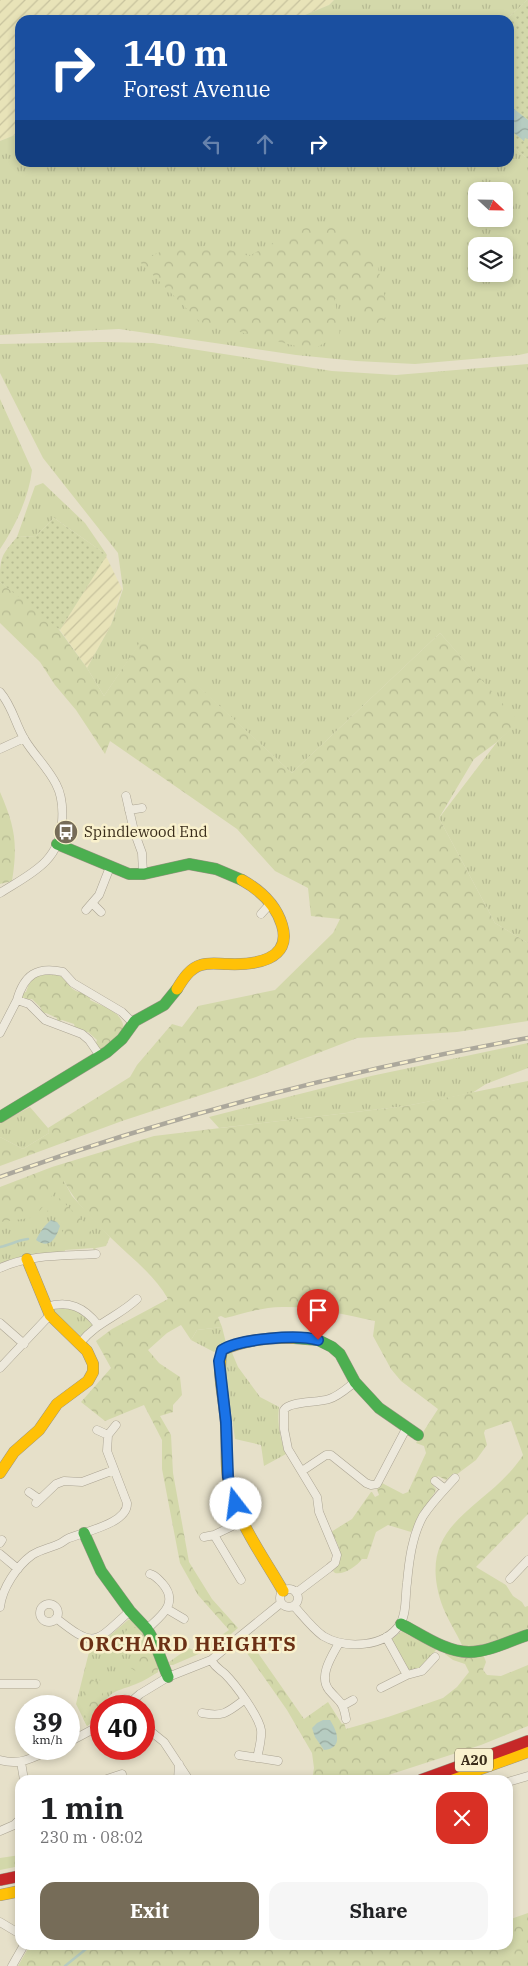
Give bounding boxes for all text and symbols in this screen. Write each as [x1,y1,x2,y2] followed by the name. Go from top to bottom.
[123,30,228,76] text: 140 m
[40,35,105,100] icon: right
[123,74,271,103] text: Forest Avenue
[198,130,226,158] icon: left
[251,130,279,158] icon: ahead
[304,130,332,158] icon: right
[468,182,512,228] north arrow
[468,182,513,282] map controls
[468,237,513,282] button: layers
[53,819,79,845] bus stop icon: Spindlewood End
[84,822,208,841] place label: Spindlewood End
[297,1289,339,1340] pin
[304,1296,332,1324] icon: arrive
[209,1477,261,1529] position arrow
[79,1630,297,1657] district label: ORCHARD HEIGHTS
[90,1695,155,1760] speed limit sign: 40
[32,1705,63,1738] text: 39
[32,1732,63,1747] text: km/h
[455,1748,493,1772] road number: A20
[40,1788,124,1827] text: 1 min
[436,1792,488,1844] button: close
[40,1827,143,1847] text: 230 m · 08:02
[40,1882,259,1940] button: Exit
[269,1882,488,1940] button: Share

